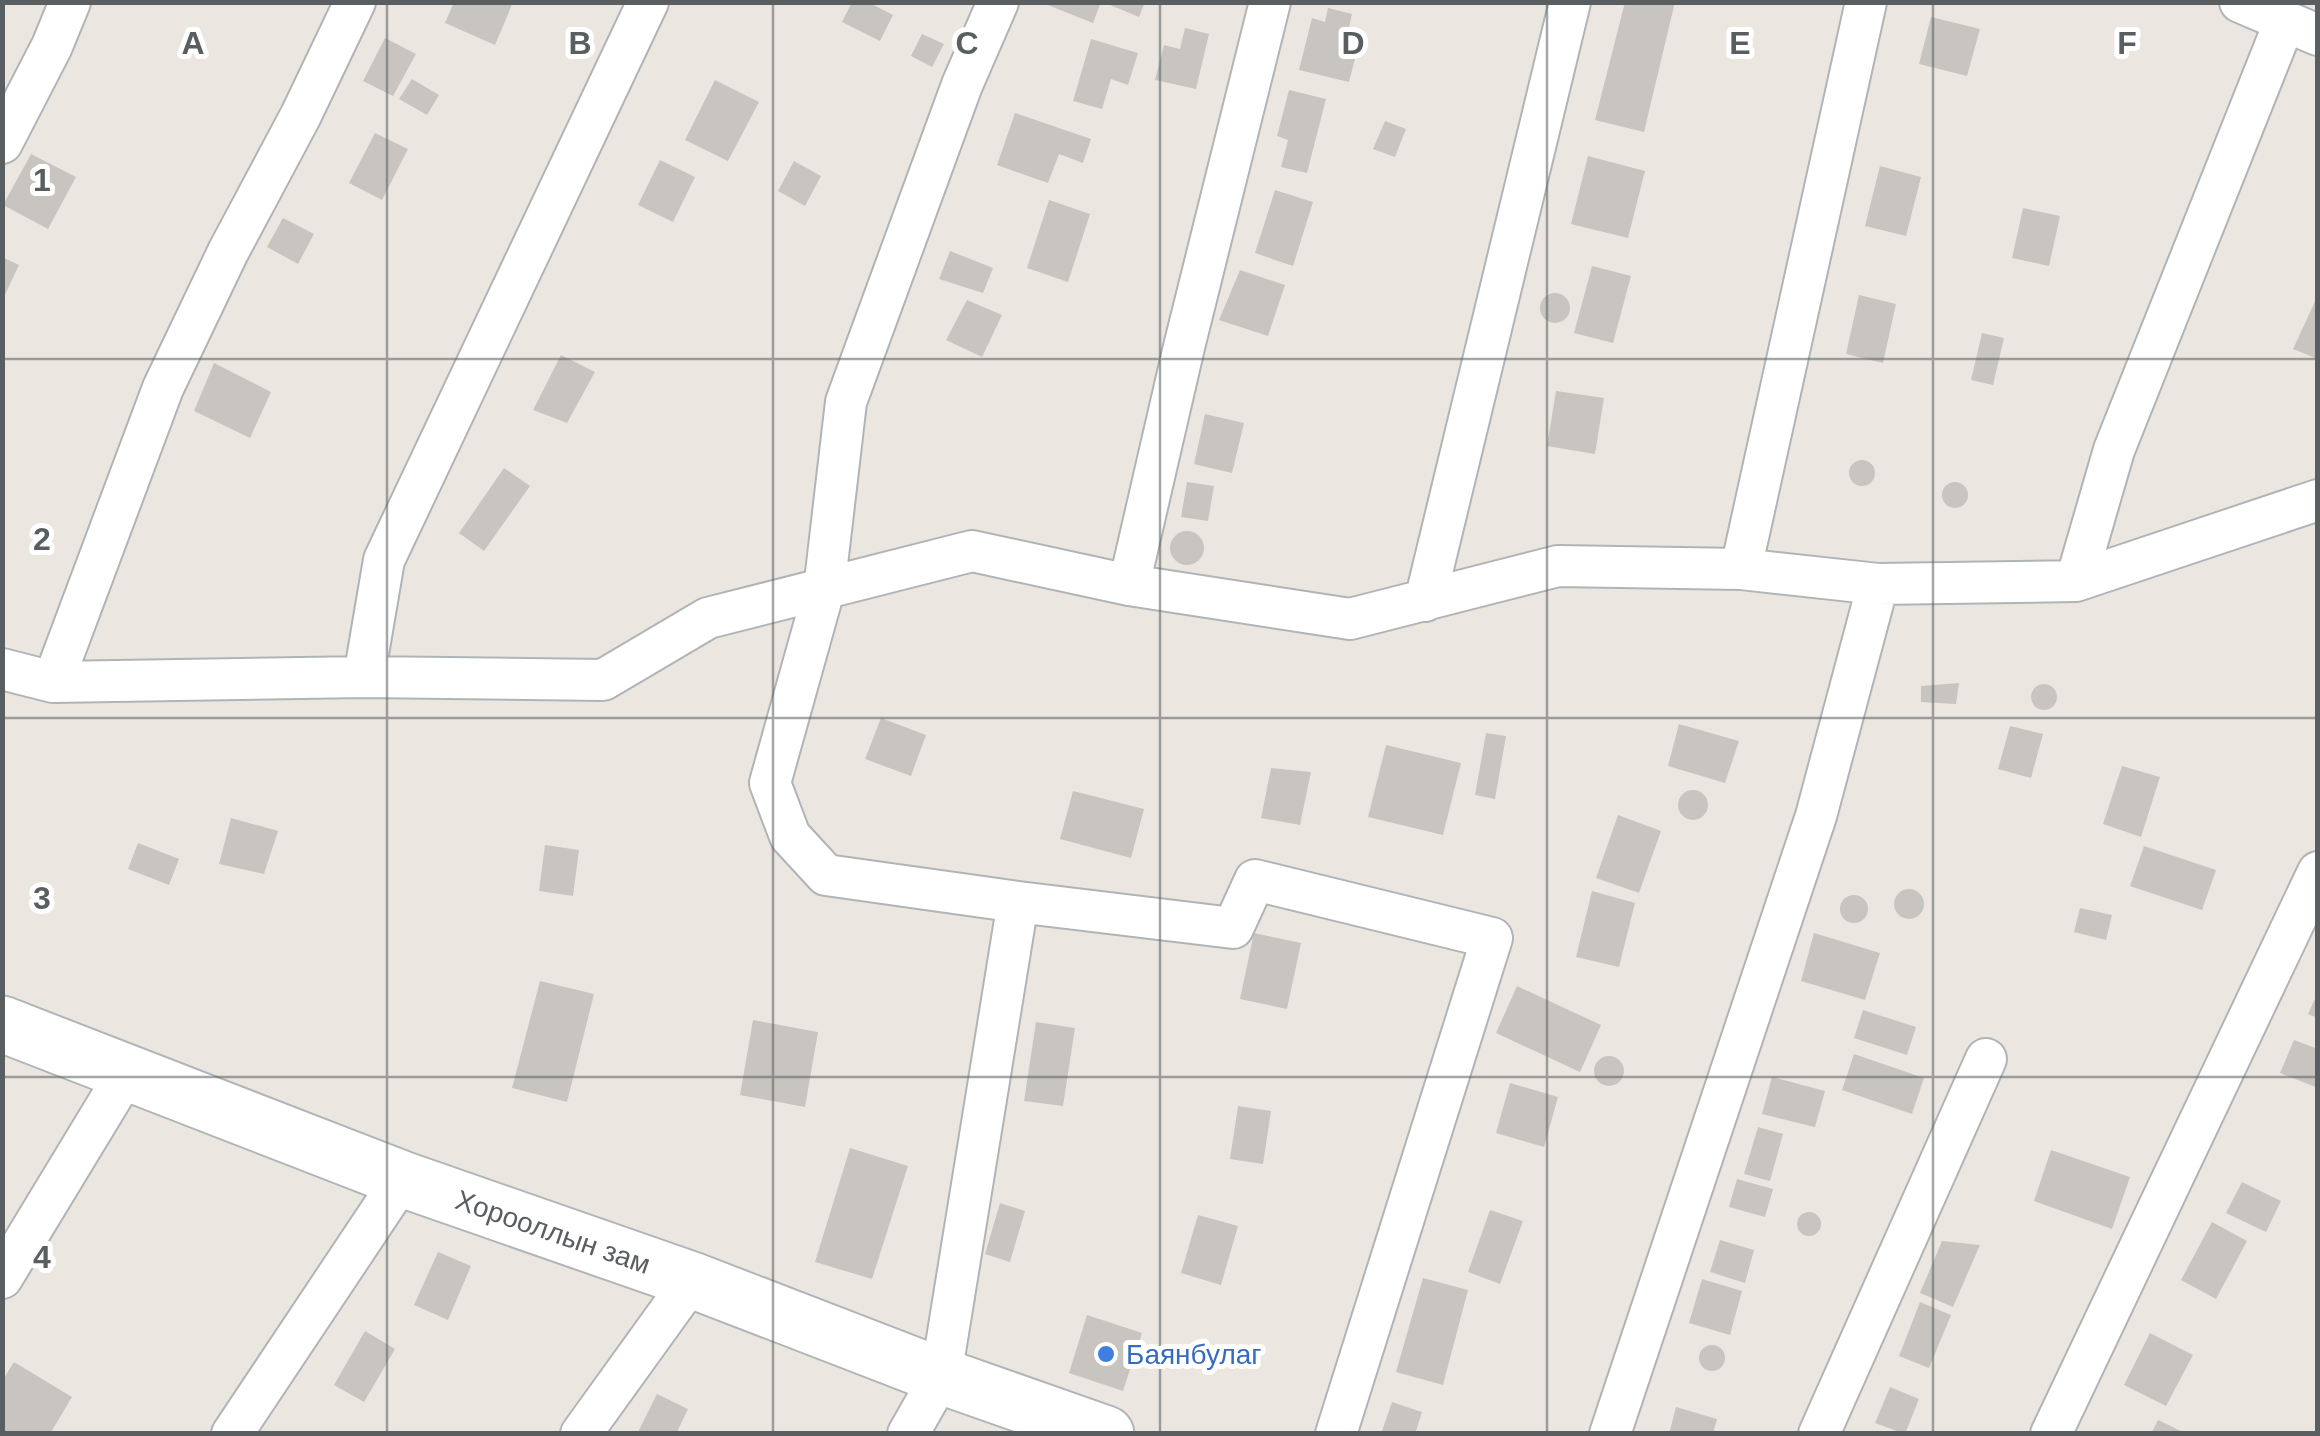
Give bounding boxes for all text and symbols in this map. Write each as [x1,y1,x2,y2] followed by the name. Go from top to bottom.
[181,25,205,61] text: A
[568,25,592,61] text: B
[955,25,979,61] text: C
[1341,25,1365,61] text: D
[1729,25,1751,61] text: E
[2117,25,2137,61] text: F
[33,162,51,198] text: 1
[33,521,51,557] text: 2
[33,880,51,916] text: 3
[452,1184,654,1280] street label: Хорооллын зам
[33,1239,51,1275] text: 4
[1126,1339,1262,1370] place label: Баянбулаг
[1095,1343,1117,1365] marker: Баянбулаг

